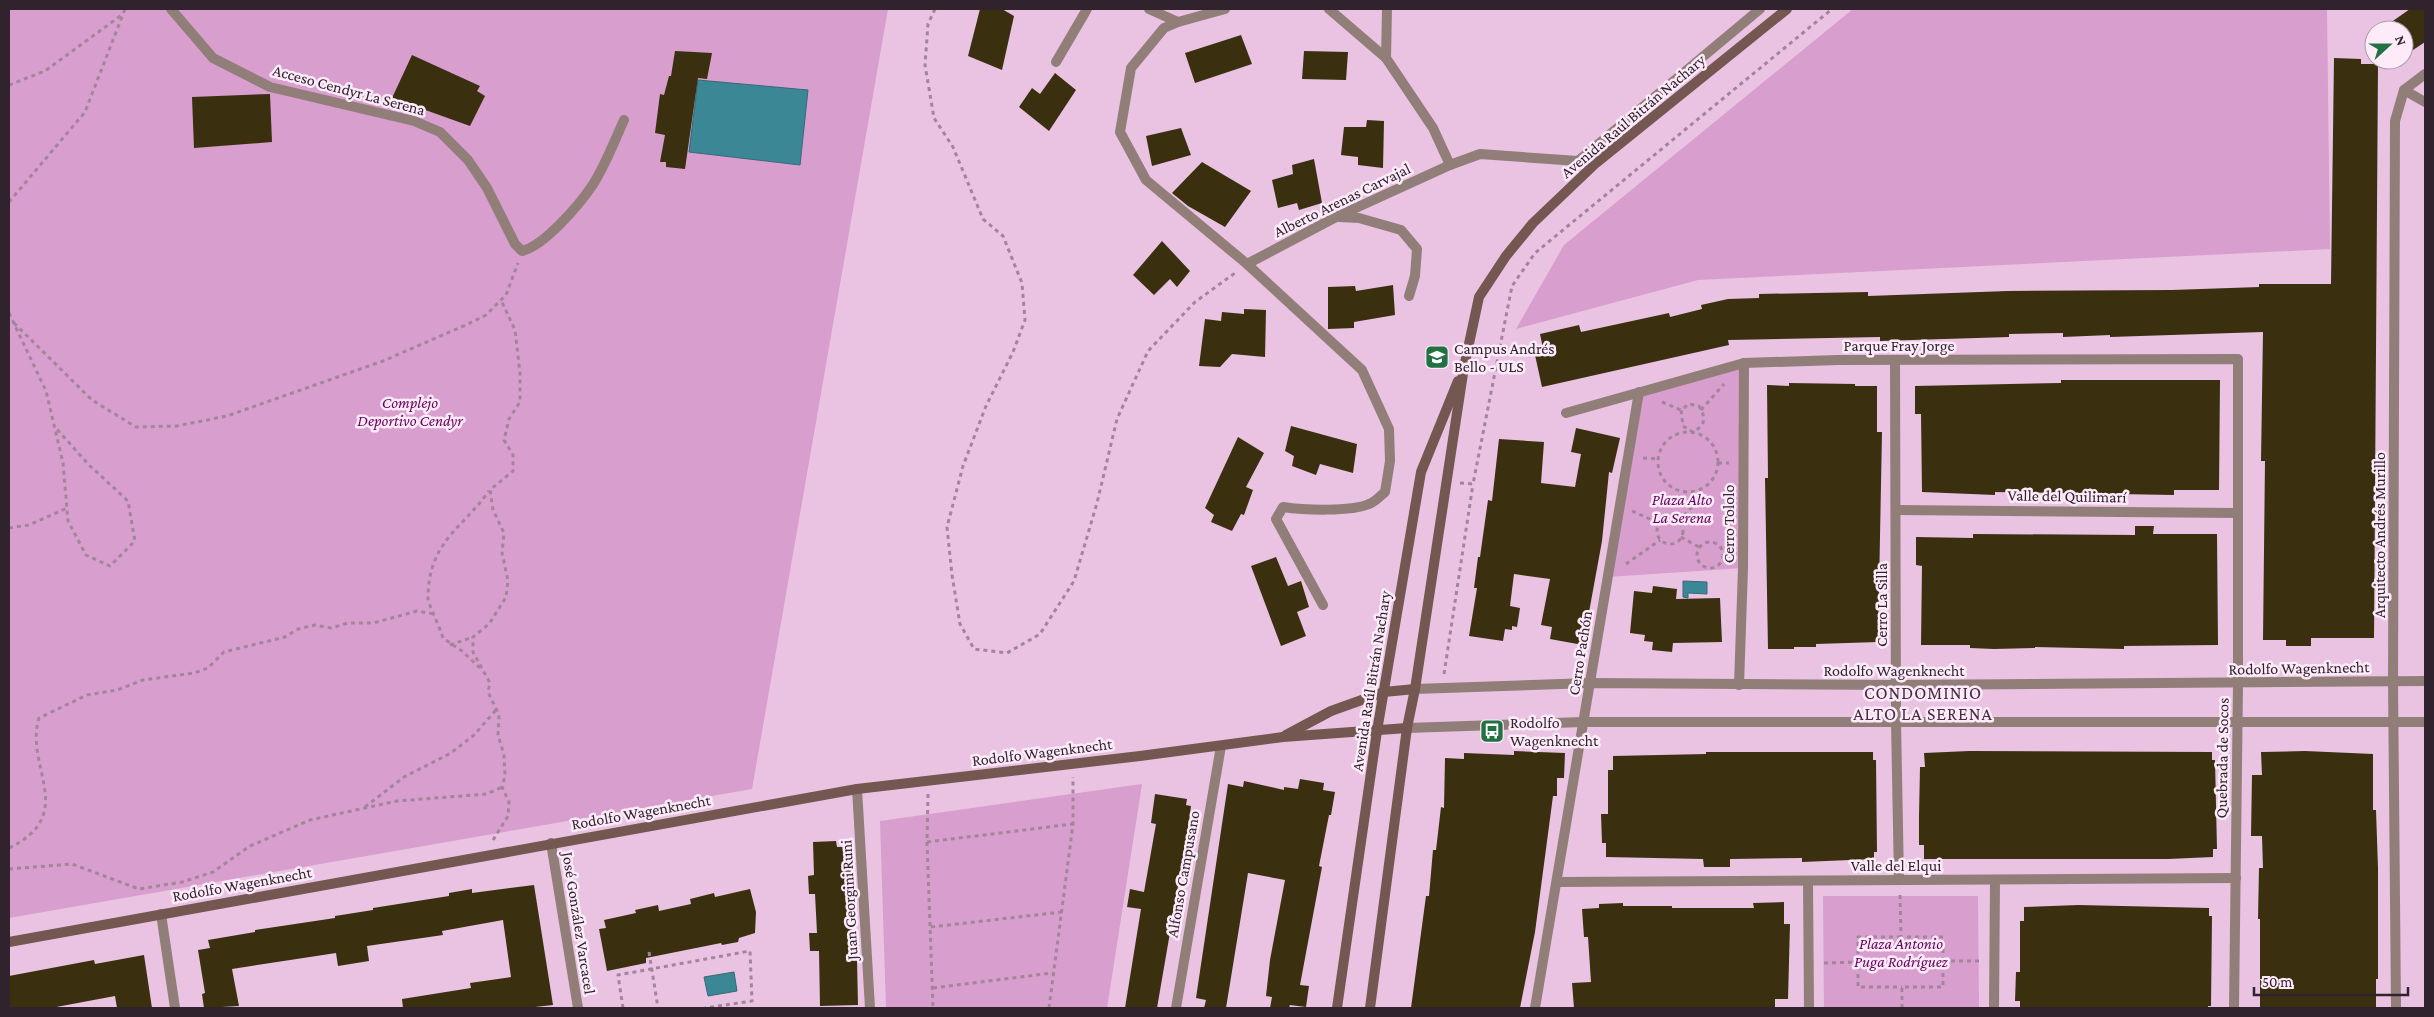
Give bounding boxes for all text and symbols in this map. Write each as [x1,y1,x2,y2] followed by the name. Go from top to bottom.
[2364,20,2414,70] north arrow
[2392,33,2410,48] text: N
[1558,50,1710,182] street label: Avenida Raúl Bitrán Nachary
[271,61,428,120] street label: Acceso Cendyr La Serena
[1271,160,1413,241] street label: Alberto Arenas Carvajal
[1844,337,1954,355] street label: Parque Fray Jorge
[1454,340,1555,375] place label: Campus Andrés Bello - ULS
[1424,344,1450,370] school or university icon: Campus Andrés Bello - ULS
[357,394,463,430] park label: Complejo Deportivo Cendyr
[2371,452,2389,618] street label: Arquitecto Andrés Murillo
[1720,485,1737,563] street label: Cerro Tololo
[2007,486,2127,506] street label: Valle del Quilimarí
[1652,491,1712,526] park label: Plaza Alto La Serena
[1873,562,1890,647] street label: Cerro La Silla
[1348,589,1395,773] street label: Avenida Raúl Bitrán Nachary
[1565,609,1595,696] street label: Cerro Pachón
[2228,658,2370,679] street label: Rodolfo Wagenknecht
[1823,662,1965,680] street label: Rodolfo Wagenknecht
[1853,683,1993,724] district label: CONDOMINIO ALTO LA SERENA
[2212,698,2232,818] street label: Quebrada de Socos
[1510,714,1599,750] place label: Rodolfo Wagenknecht
[1479,718,1505,744] bus stop icon: Rodolfo Wagenknecht
[971,735,1114,770] street label: Rodolfo Wagenknecht
[570,791,713,834] street label: Rodolfo Wagenknecht
[1163,809,1204,939] street label: Alfonso Campusano
[837,839,862,963] street label: Juan Georgini Runi
[558,849,599,996] street label: José González Varcacel
[1851,857,1941,875] street label: Valle del Elqui
[171,863,314,906] street label: Rodolfo Wagenknecht
[1854,935,1949,971] park label: Plaza Antonio Puga Rodríguez
[2254,964,2408,996] scale bar
[2262,974,2292,990] text: 50 m

